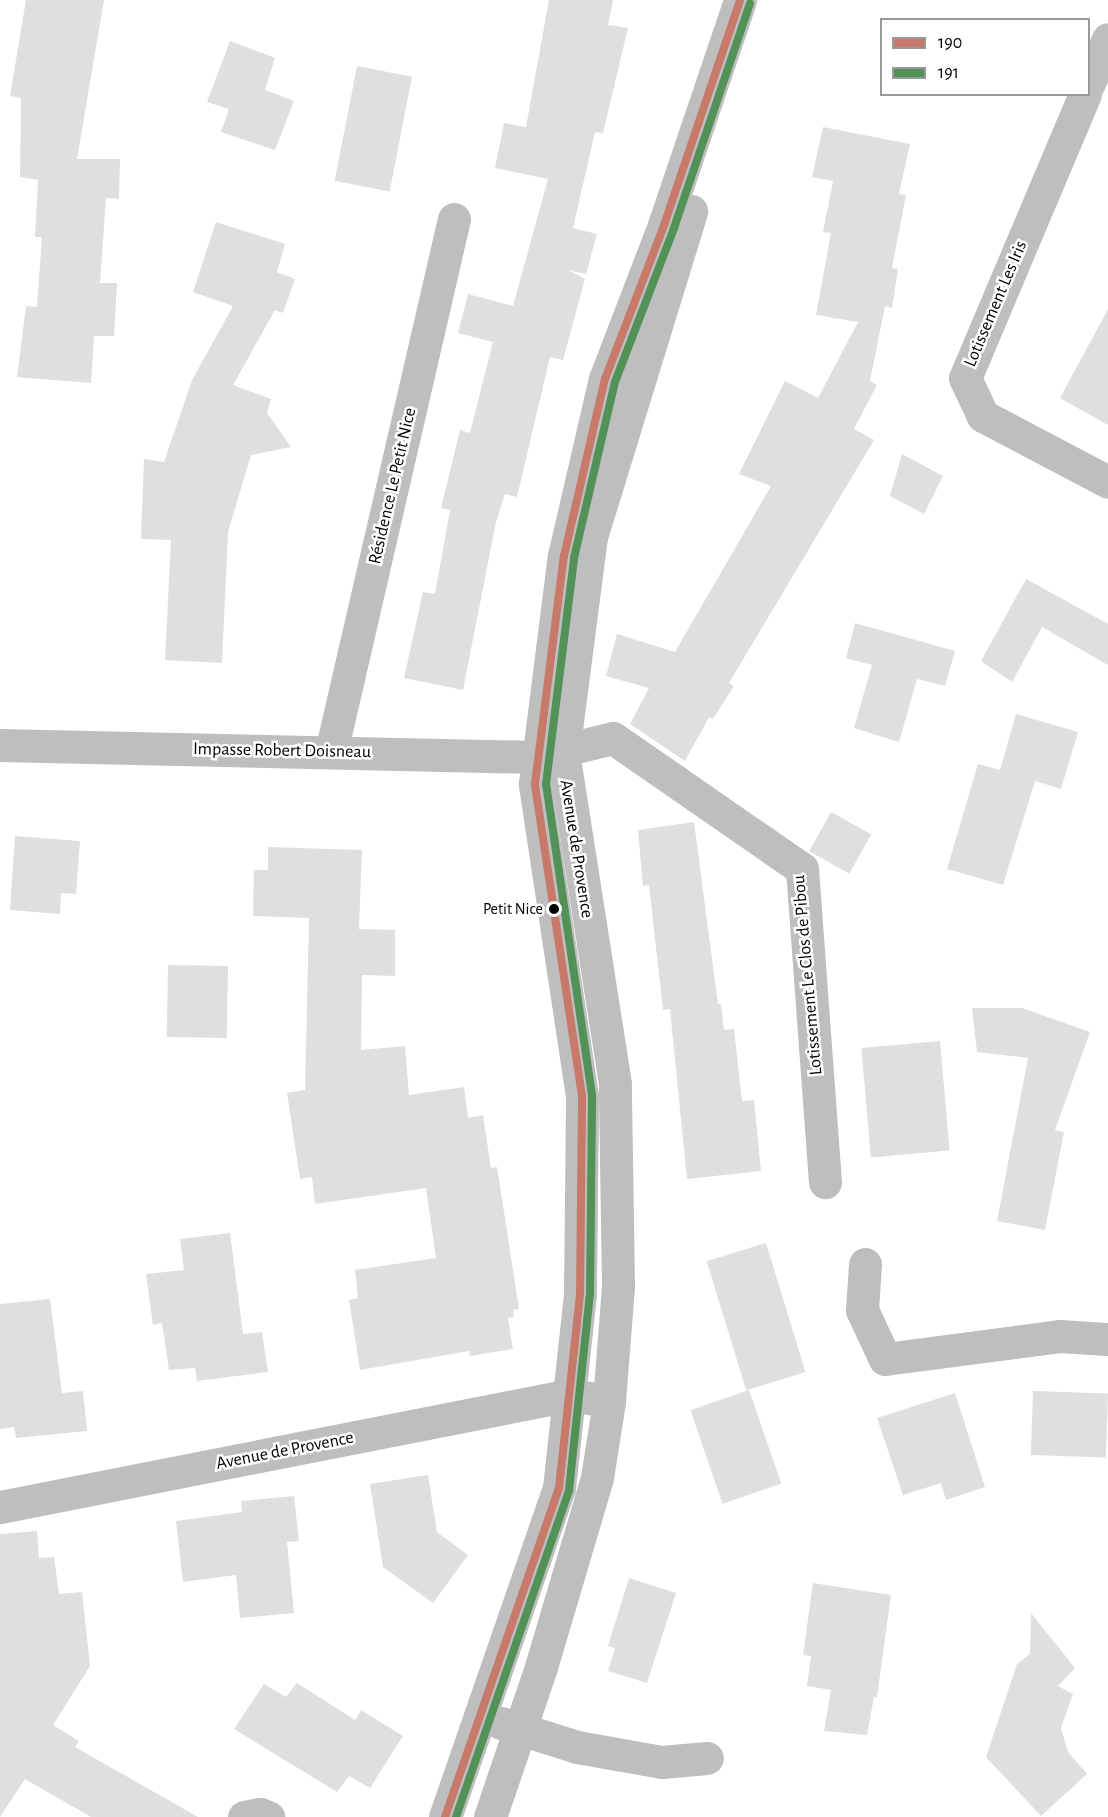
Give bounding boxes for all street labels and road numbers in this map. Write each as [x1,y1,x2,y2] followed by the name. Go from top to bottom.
[960,238,1032,370] street label: Lotissement Les Iris
[364,406,422,566] street label: Résidence Le Petit Nice
[193,739,371,763] street label: Impasse Robert Doisneau
[554,778,598,920] street label: Avenue de Provence
[788,874,828,1076] street label: Lotissement Le Clos de Pibou
[214,1427,356,1475] street label: Avenue de Provence

